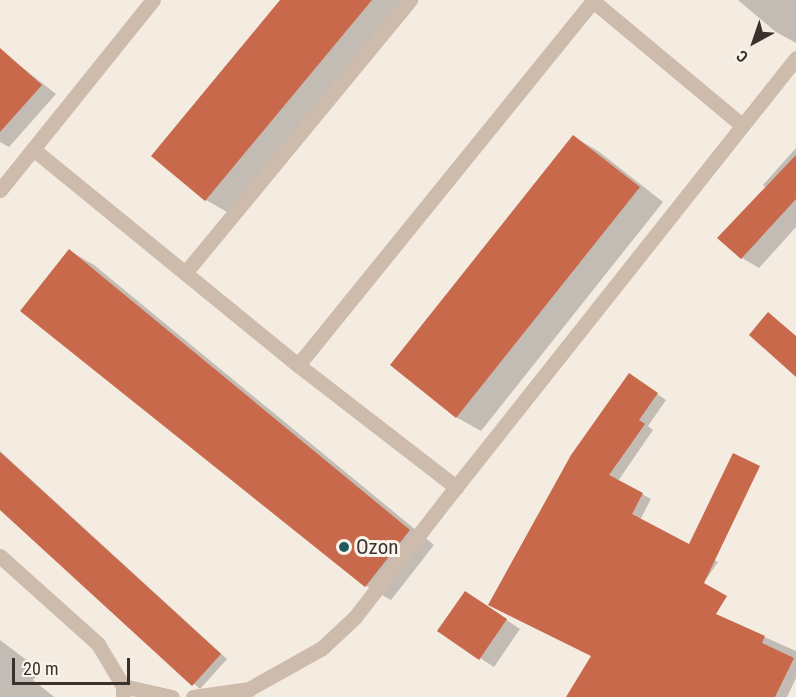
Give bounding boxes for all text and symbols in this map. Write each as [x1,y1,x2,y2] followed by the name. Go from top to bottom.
[724,12,784,72] north arrow
[733,46,752,66] text: С
[356,534,398,560] place label: Ozon
[337,540,351,554] marker: Ozon
[15,646,134,684] scale bar
[23,658,58,679] text: 20 m

